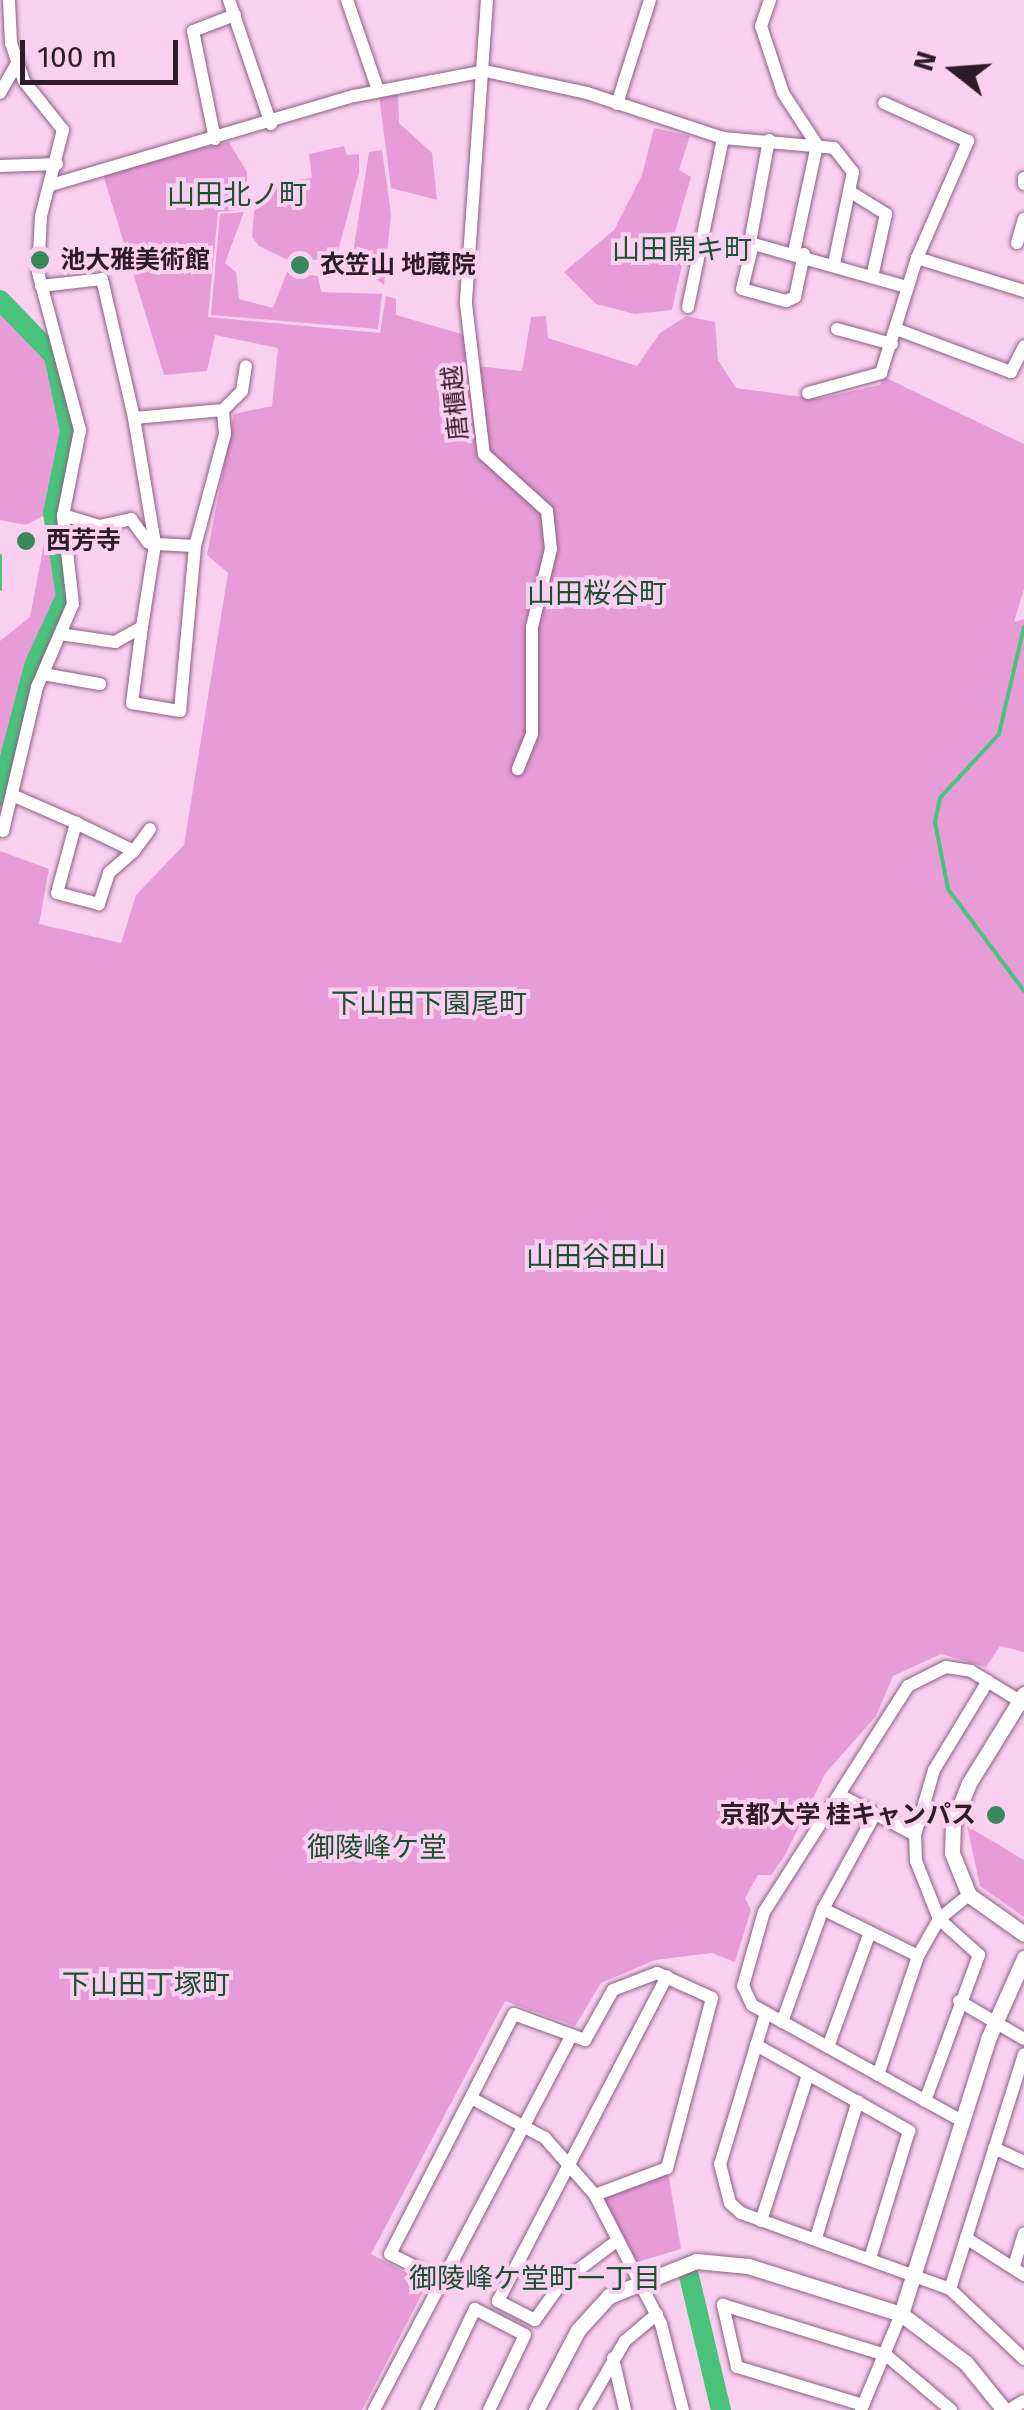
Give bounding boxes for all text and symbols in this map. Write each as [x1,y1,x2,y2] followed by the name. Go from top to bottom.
[25,20,182,82] scale bar
[904,20,1004,120] north arrow
[37,39,117,75] text: 100 m
[906,47,943,75] text: N
[167,178,307,212] district label: 山田北ノ町
[612,233,752,267] district label: 山田開キ町
[60,245,210,275] place label: 池大雅美術館
[29,249,51,271] marker: 池大雅美術館
[320,250,476,280] place label: 衣笠山 地蔵院
[289,254,311,276] marker: 衣笠山 地蔵院
[437,364,475,442] street label: 唐櫃越
[46,526,121,556] place label: 西芳寺
[15,530,37,552] marker: 西芳寺
[527,577,667,611] district label: 山田桜谷町
[331,987,527,1021] district label: 下山田下園尾町
[526,1240,666,1274] district label: 山田谷田山
[720,1800,976,1830] place label: 京都大学 桂キャンパス
[985,1804,1007,1826] marker: 京都大学 桂キャンパス
[307,1831,447,1865] district label: 御陵峰ケ堂
[62,1968,230,2002] district label: 下山田丁塚町
[409,2262,661,2296] district label: 御陵峰ケ堂町一丁目

